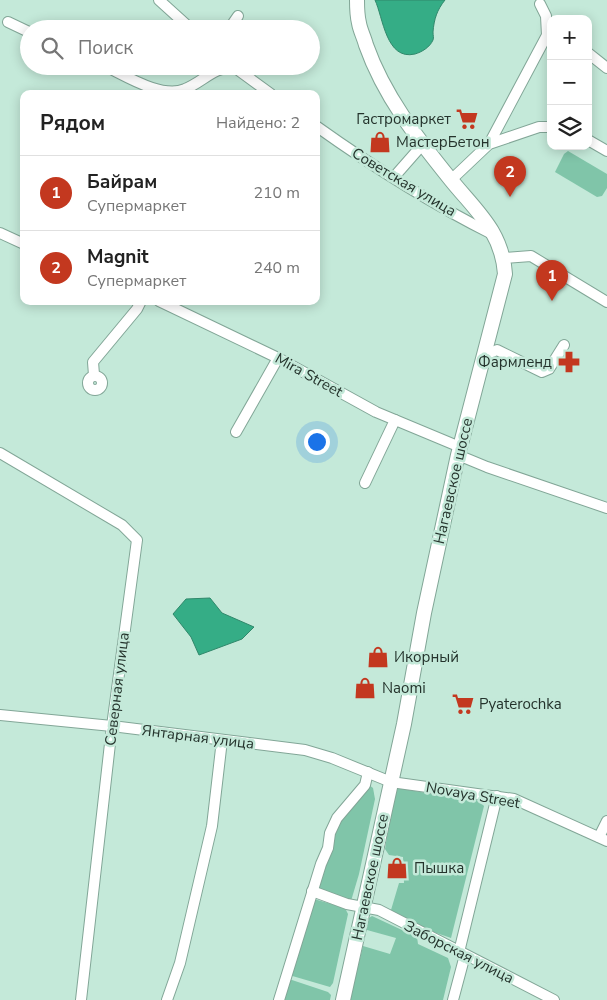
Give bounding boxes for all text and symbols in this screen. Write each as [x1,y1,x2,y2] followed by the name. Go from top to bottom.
[547,15,592,150] map controls
[547,15,592,60] button: +
[20,20,320,75] search box
[38,34,66,62] icon: search
[78,35,133,61] text: Поиск
[547,60,592,105] button: −
[547,105,592,150] button: layers
[454,106,480,132] supermarket icon: Гастромаркет
[40,109,105,137] text: Рядом
[356,109,451,129] place label: Гастромаркет
[216,112,300,134] text: Найдено: 2
[367,129,393,155] shop icon: МастерБетон
[396,132,490,152] place label: МастерБетон
[348,143,460,221] street label: Советская улица
[494,156,526,197] pin: 2
[87,169,157,195] text: Байрам
[51,182,61,204] text: 1
[253,182,300,204] text: 210 m
[87,195,186,217] text: Супермаркет
[87,244,149,270] text: Magnit
[51,257,61,279] text: 2
[253,257,300,279] text: 240 m
[536,260,568,301] pin: 1
[87,270,186,292] text: Супермаркет
[272,348,347,402] street label: Mira Street
[556,349,582,375] pharmacy icon: Фармленд
[478,352,552,372] place label: Фармленд
[429,416,477,546] street label: Нагаевское шоссе
[304,429,330,455] your location
[100,631,134,747] street label: Северная улица
[365,644,391,670] shop icon: Икорный
[394,647,459,667] place label: Икорный
[352,675,378,701] shop icon: Naomi
[382,678,426,698] place label: Naomi
[450,691,476,717] supermarket icon: Pyaterochka
[479,694,562,714] place label: Pyaterochka
[141,720,255,754] street label: Янтарная улица
[424,777,522,813] street label: Novaya Street
[347,812,393,942] street label: Нагаевское шоссе
[384,855,410,881] shop icon: Пышка
[414,858,464,878] place label: Пышка
[401,916,517,988] street label: Заборская улица

